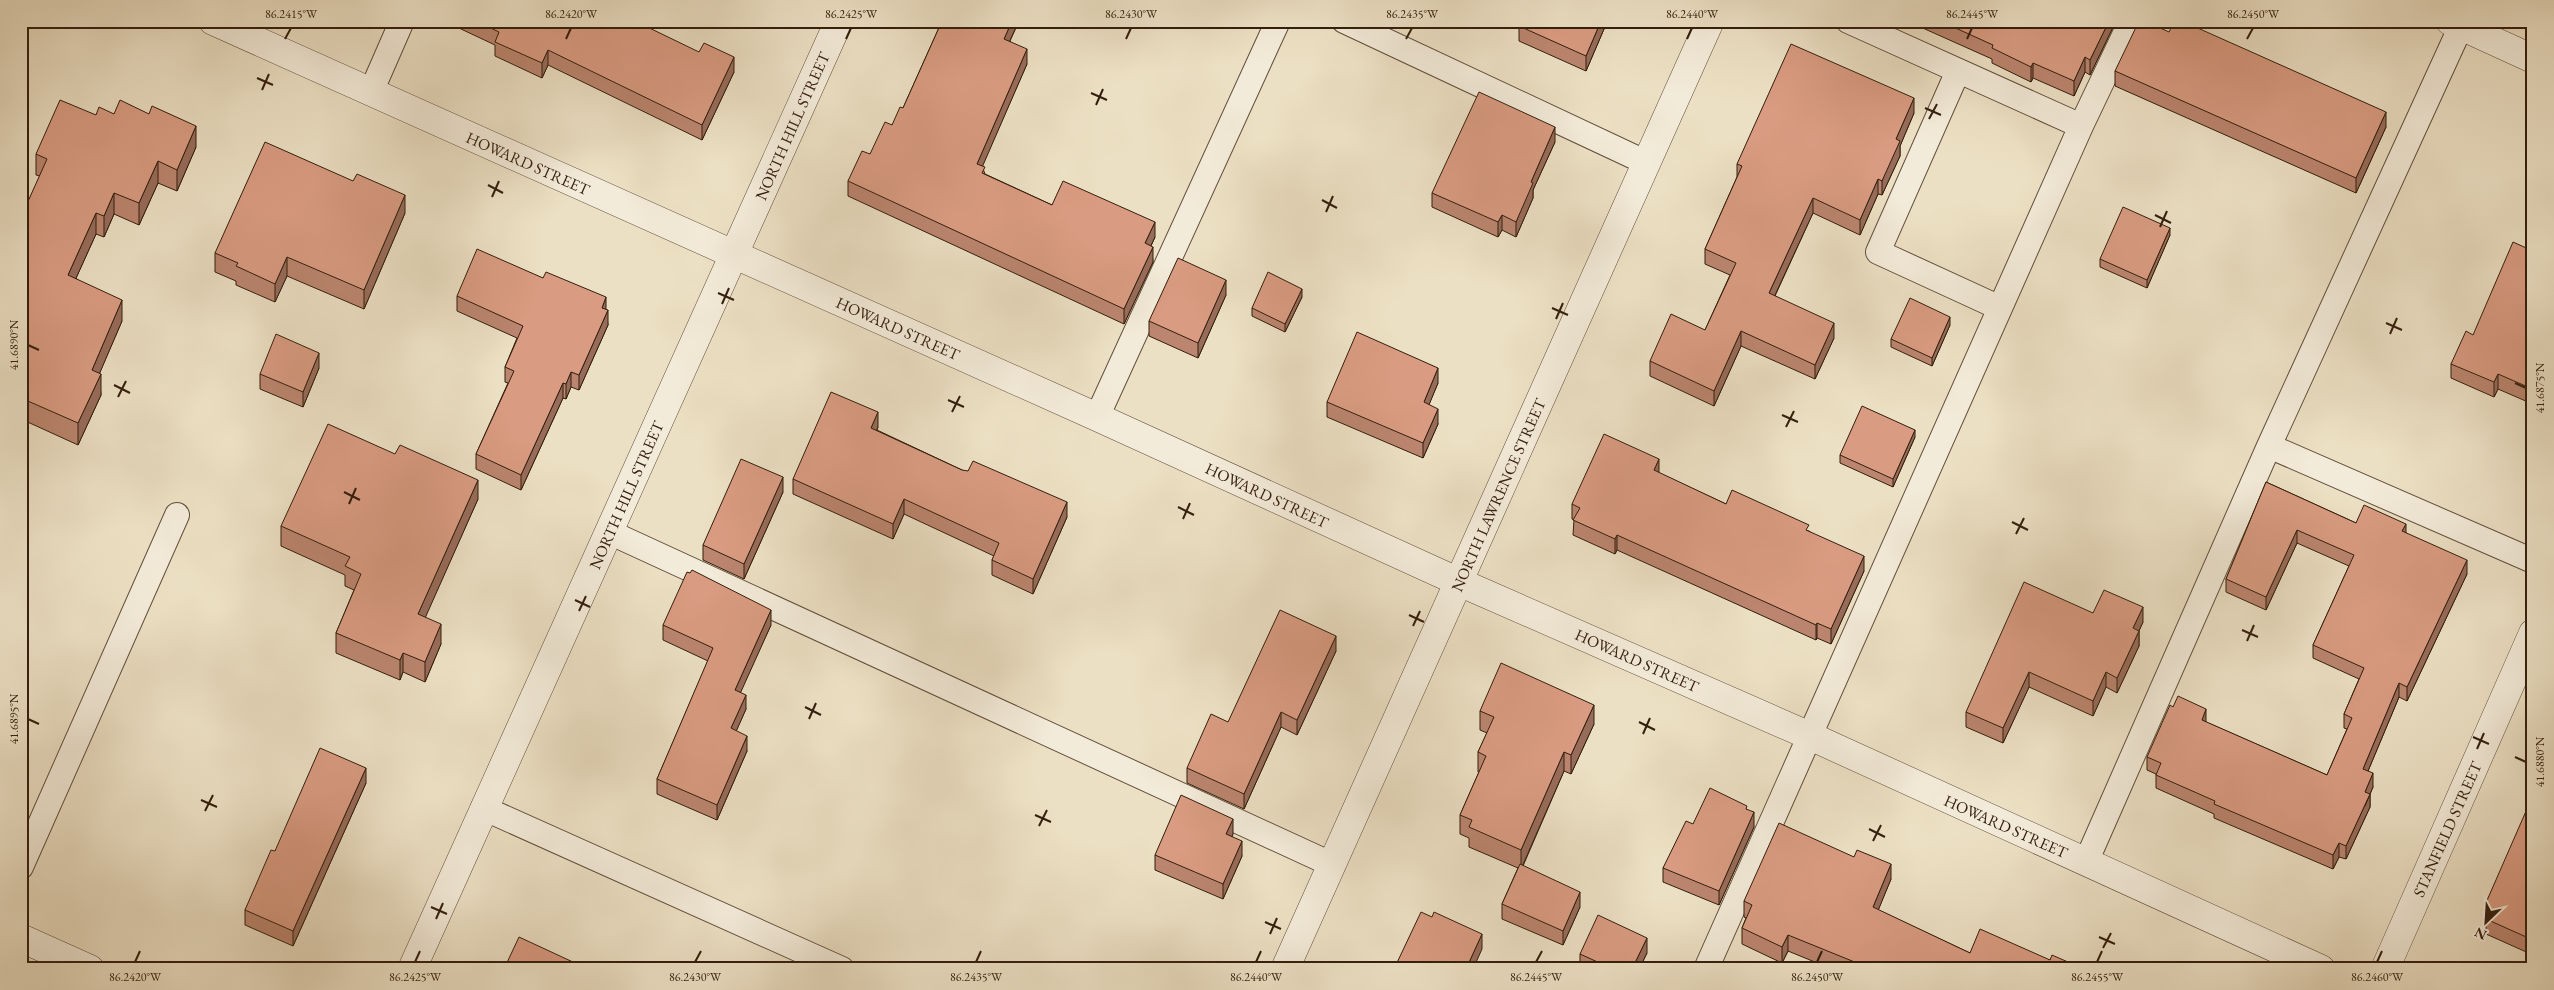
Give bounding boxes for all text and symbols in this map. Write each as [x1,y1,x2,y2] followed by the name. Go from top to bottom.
[265,6,318,22] text: 86.2415°W
[545,6,598,22] text: 86.2420°W
[825,6,878,22] text: 86.2425°W
[1105,6,1158,22] text: 86.2430°W
[1386,6,1439,22] text: 86.2435°W
[1666,6,1719,22] text: 86.2440°W
[1946,6,1999,22] text: 86.2445°W
[2227,6,2280,22] text: 86.2450°W
[750,49,835,204] street label: NORTH HILL STREET
[463,127,593,200] street label: HOWARD STREET
[833,292,963,365] street label: HOWARD STREET
[6,319,22,370] text: 41.6890°N
[2532,362,2548,413] text: 41.6875°N
[1446,395,1551,595] street label: NORTH LAWRENCE STREET
[584,418,669,573] street label: NORTH HILL STREET
[1202,458,1332,533] street label: HOWARD STREET
[1572,624,1702,697] street label: HOWARD STREET
[6,693,22,744] text: 41.6895°N
[2532,736,2548,787] text: 41.6880°N
[2408,758,2487,900] street label: STANFIELD STREET
[1941,790,2071,863] street label: HOWARD STREET
[2462,898,2512,948] north arrow
[2471,923,2489,944] text: N
[109,969,162,985] text: 86.2420°W
[389,969,442,985] text: 86.2425°W
[669,969,722,985] text: 86.2430°W
[950,969,1003,985] text: 86.2435°W
[1230,969,1283,985] text: 86.2440°W
[1510,969,1563,985] text: 86.2445°W
[1791,969,1844,985] text: 86.2450°W
[2071,969,2124,985] text: 86.2455°W
[2351,969,2404,985] text: 86.2460°W

